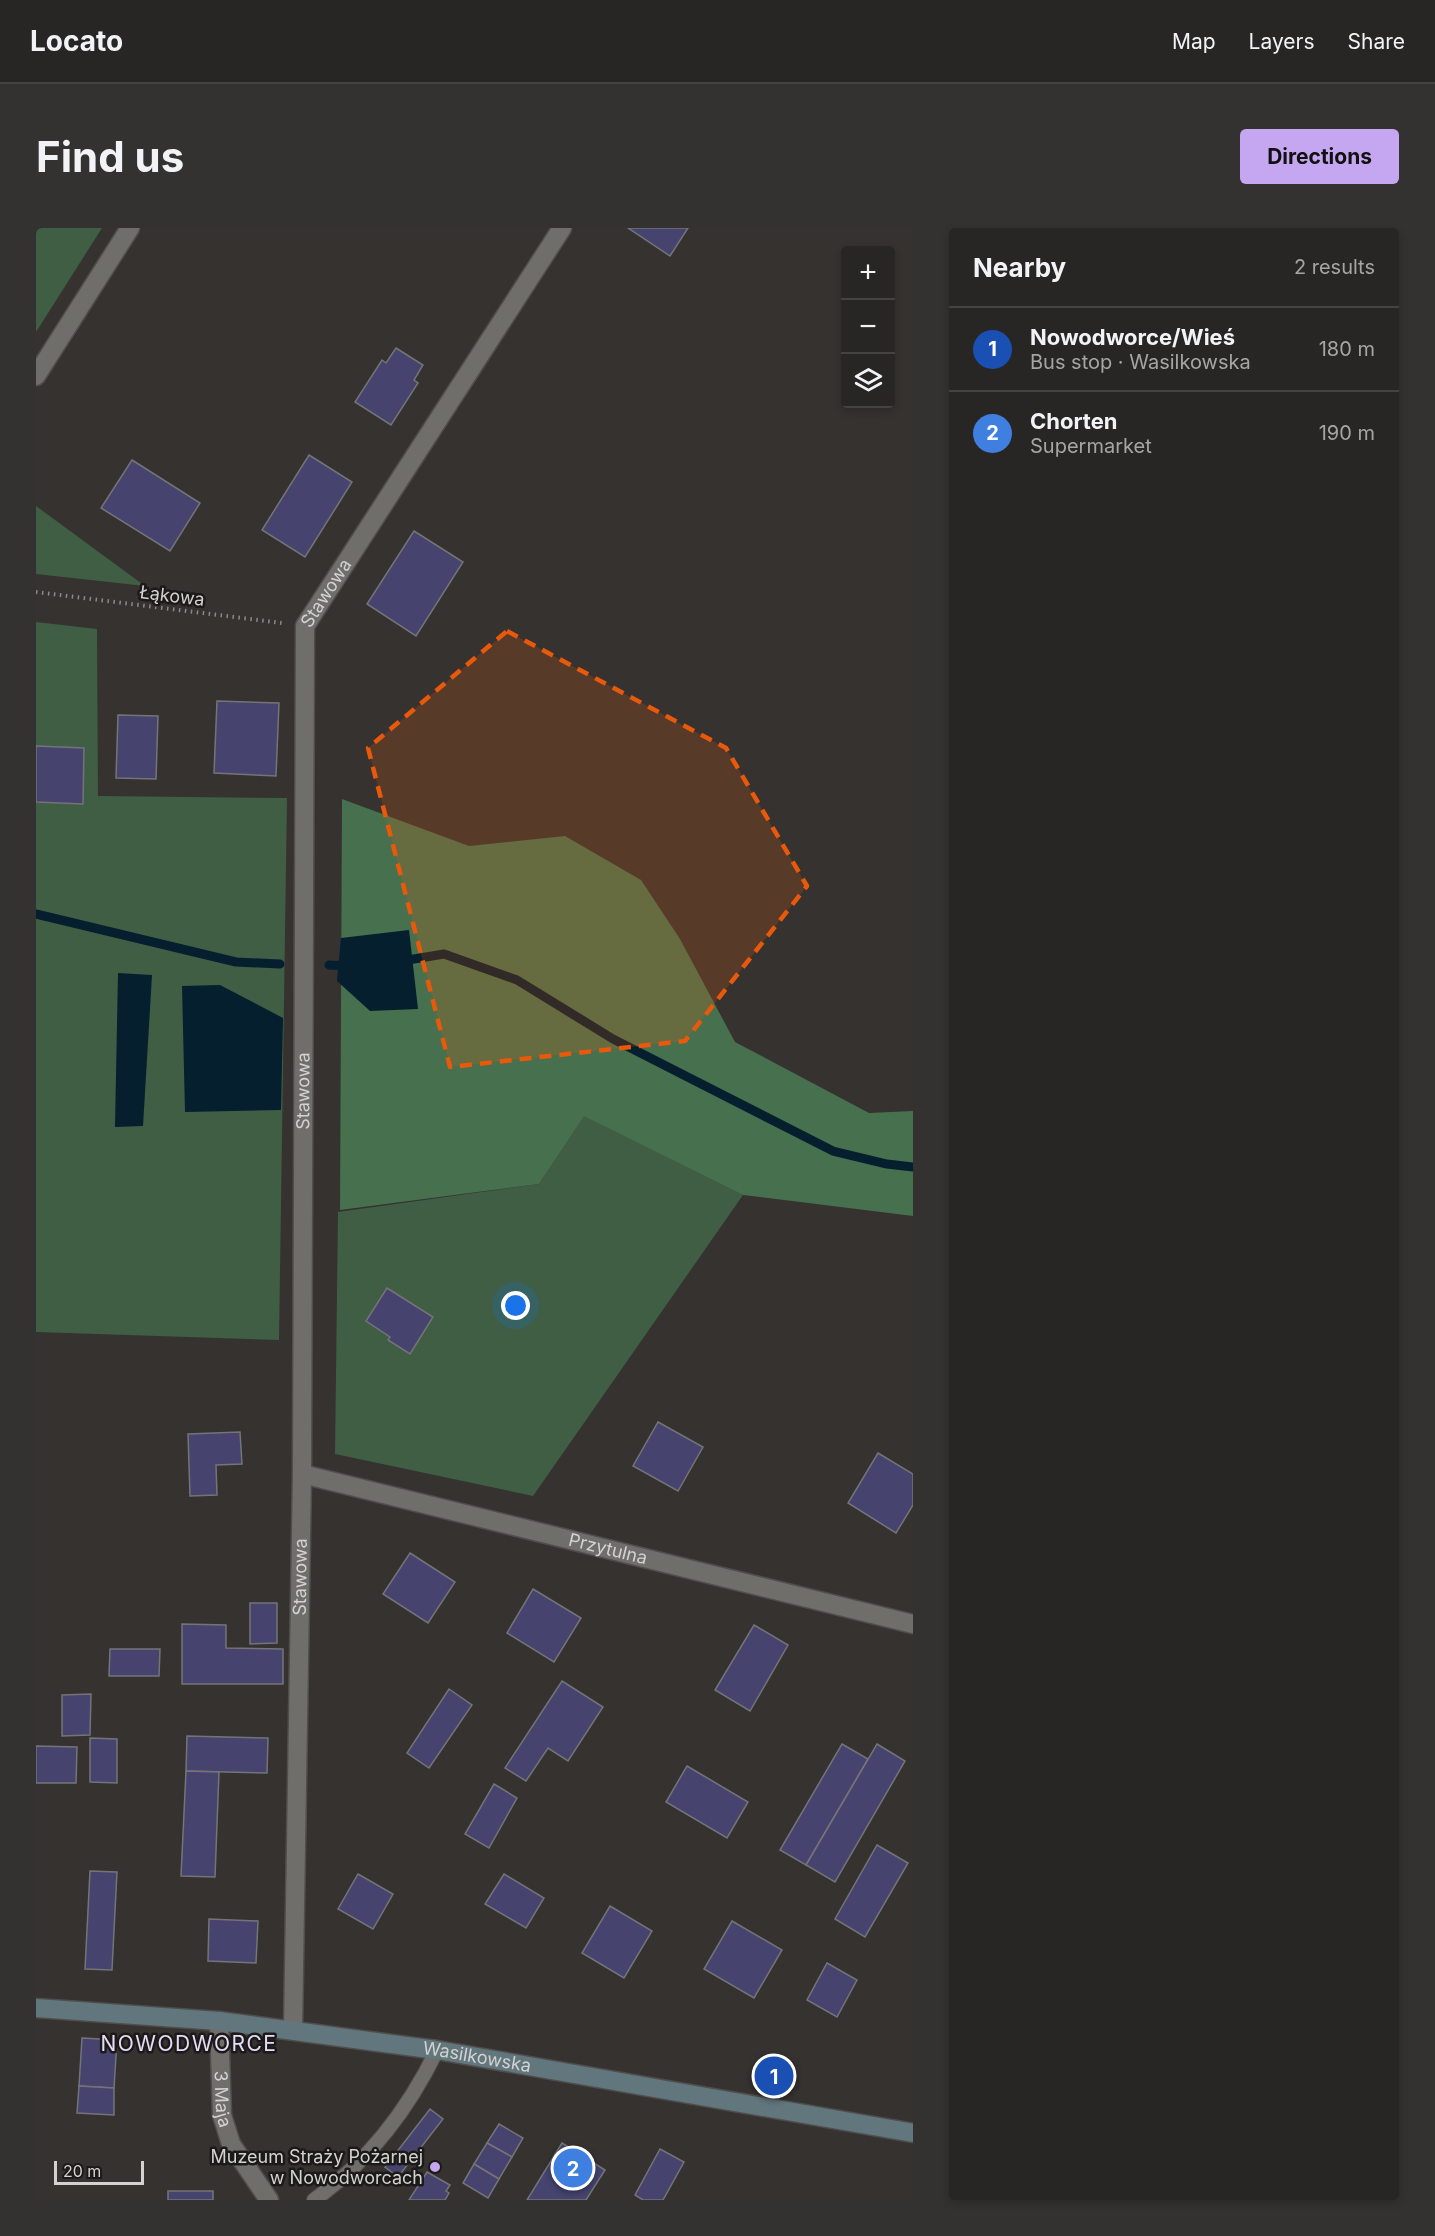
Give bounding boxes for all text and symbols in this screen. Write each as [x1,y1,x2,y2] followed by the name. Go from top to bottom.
[30,24,123,58] text: Locato
[1172,29,1216,54] text: Map
[1249,29,1315,54] text: Layers
[1348,29,1405,54] text: Share
[1240,129,1399,184] button: Directions
[36,131,184,182] text: Find us
[841,246,895,408] map controls
[841,246,895,300] button: +
[973,252,1066,283] text: Nearby
[1294,255,1375,279] text: 2 results
[841,300,895,354] button: −
[1030,324,1235,350] text: Nowodworce/Wieś
[988,337,997,361] text: 1
[1319,337,1375,361] text: 180 m
[1030,350,1251,374] text: Bus stop · Wasilkowska
[841,354,895,408] button: layers
[1030,408,1118,434] text: Chorten
[986,421,999,445] text: 2
[1319,421,1375,445] text: 190 m
[1030,434,1152,458] text: Supermarket
[296,555,356,631] street label: Stawowa
[138,581,206,610] street label: Łąkowa
[292,1052,313,1130] street label: Stawowa
[501,1291,530,1320] your location
[567,1529,650,1568] street label: Przytulna
[289,1538,311,1616] street label: Stawowa
[100,2031,278,2056] district label: NOWODWORCE
[422,2037,533,2076] street label: Wasilkowska
[754,2054,794,2098] pin: 1
[211,2070,236,2130] street label: 3 Maja
[210,2146,423,2188] place label: Muzeum Straży Pożarnej w Nowodworcach
[554,2146,592,2190] pin: 2
[54,2158,144,2186] scale bar
[428,2160,442,2174] marker: Muzeum Straży Pożarnej w Nowodworcach
[63,2161,101,2181] text: 20 m

